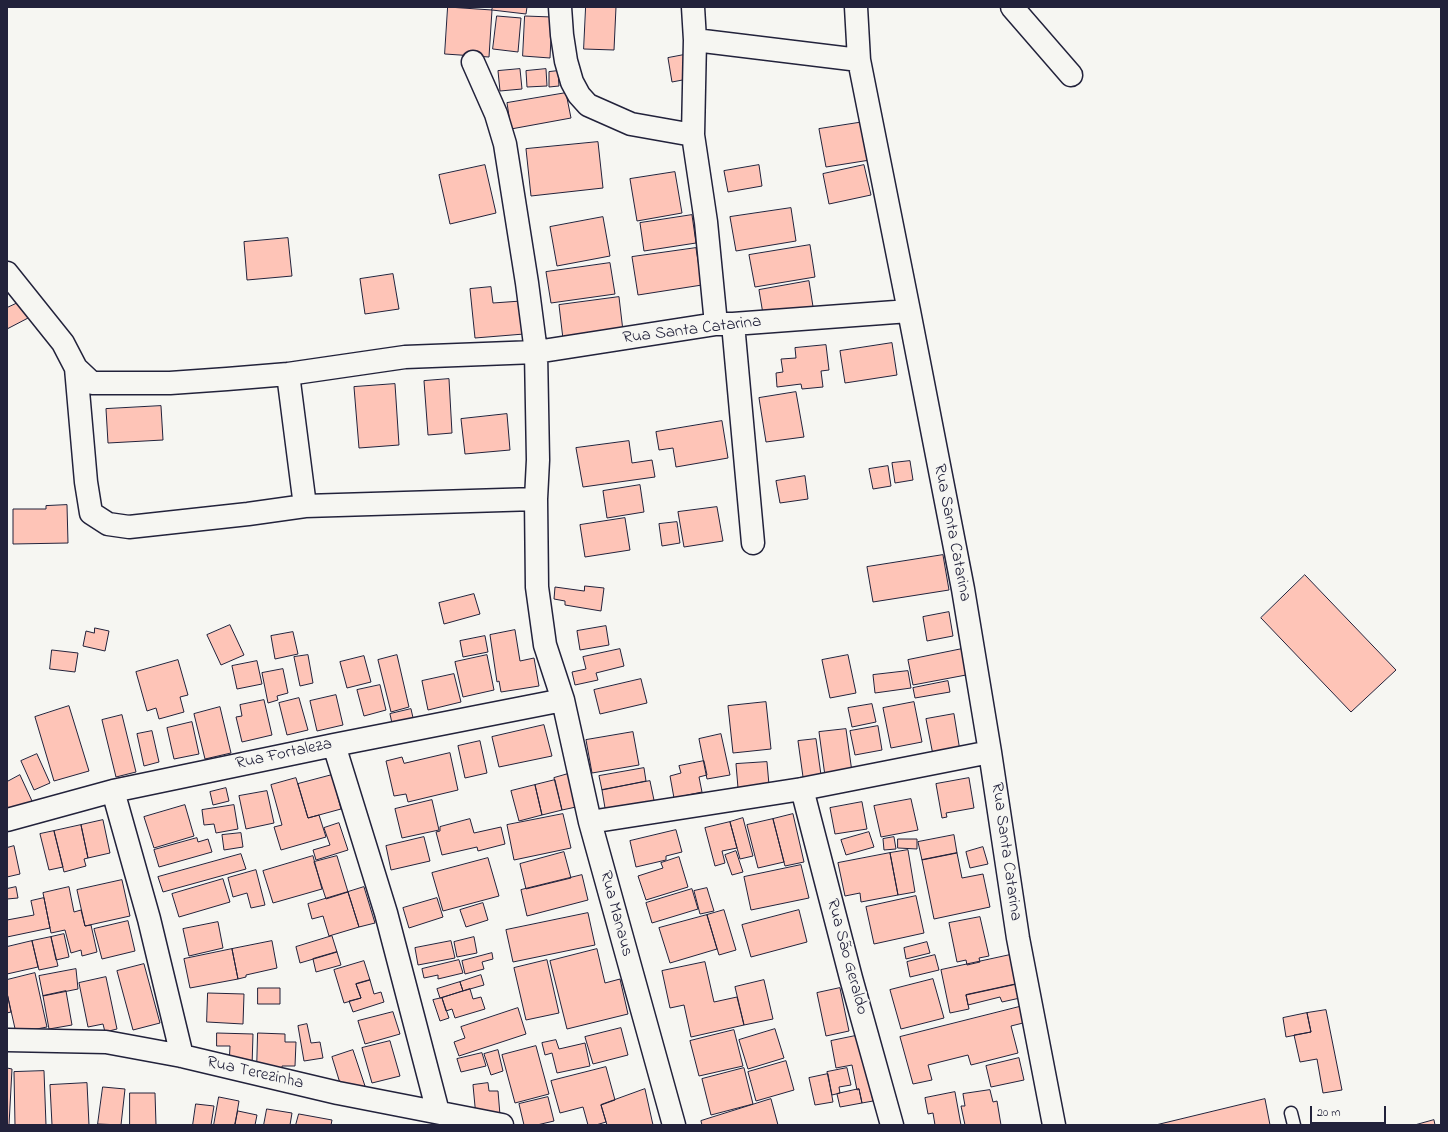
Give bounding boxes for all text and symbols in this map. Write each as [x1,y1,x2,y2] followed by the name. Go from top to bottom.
[622,312,762,350] street label: Rua Santa Catarina
[928,463,974,603] street label: Rua Santa Catarina
[234,735,334,775] street label: Rua Fortaleza
[985,782,1025,922] street label: Rua Santa Catarina
[594,869,636,959] street label: Rua Manaus
[821,897,871,1017] street label: Rua São Geraldo
[205,1053,305,1095] street label: Rua Terezinha
[1312,1098,1388,1124] scale bar
[1317,1104,1340,1122] text: 20 m

